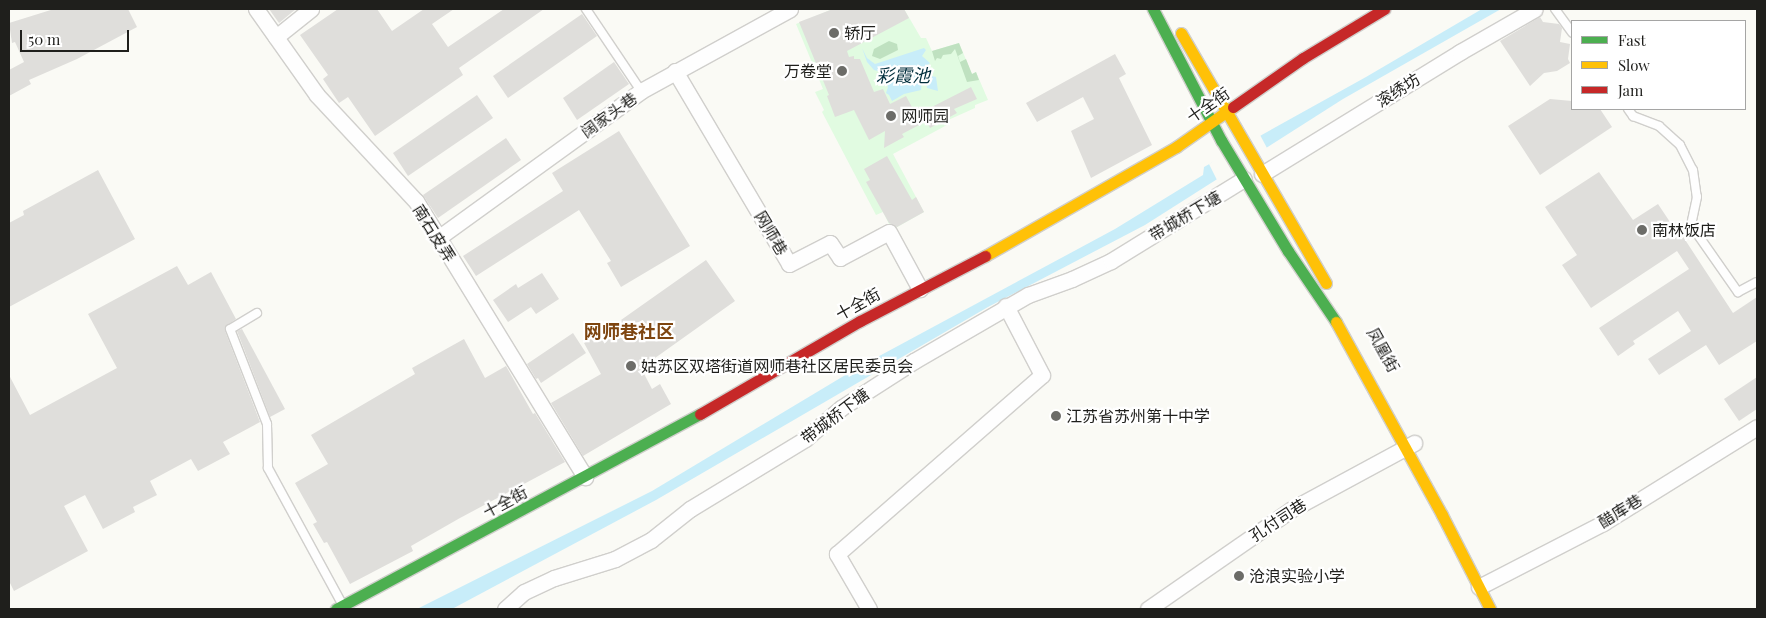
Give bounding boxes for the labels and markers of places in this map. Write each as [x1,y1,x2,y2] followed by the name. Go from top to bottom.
[844,23,876,43] place label: 轿厅
[828,27,840,39] marker: 轿厅
[784,61,832,81] place label: 万卷堂
[836,65,848,77] marker: 万卷堂
[901,106,949,126] place label: 网师园
[885,110,897,122] marker: 网师园
[1652,220,1716,240] place label: 南林饭店
[1636,224,1648,236] marker: 南林饭店
[641,356,913,376] place label: 姑苏区双塔街道网师巷社区居民委员会
[625,360,637,372] marker: 姑苏区双塔街道网师巷社区居民委员会
[1066,406,1210,426] place label: 江苏省苏州第十中学
[1050,410,1062,422] marker: 江苏省苏州第十中学
[1249,566,1345,586] place label: 沧浪实验小学
[1233,570,1245,582] marker: 沧浪实验小学

